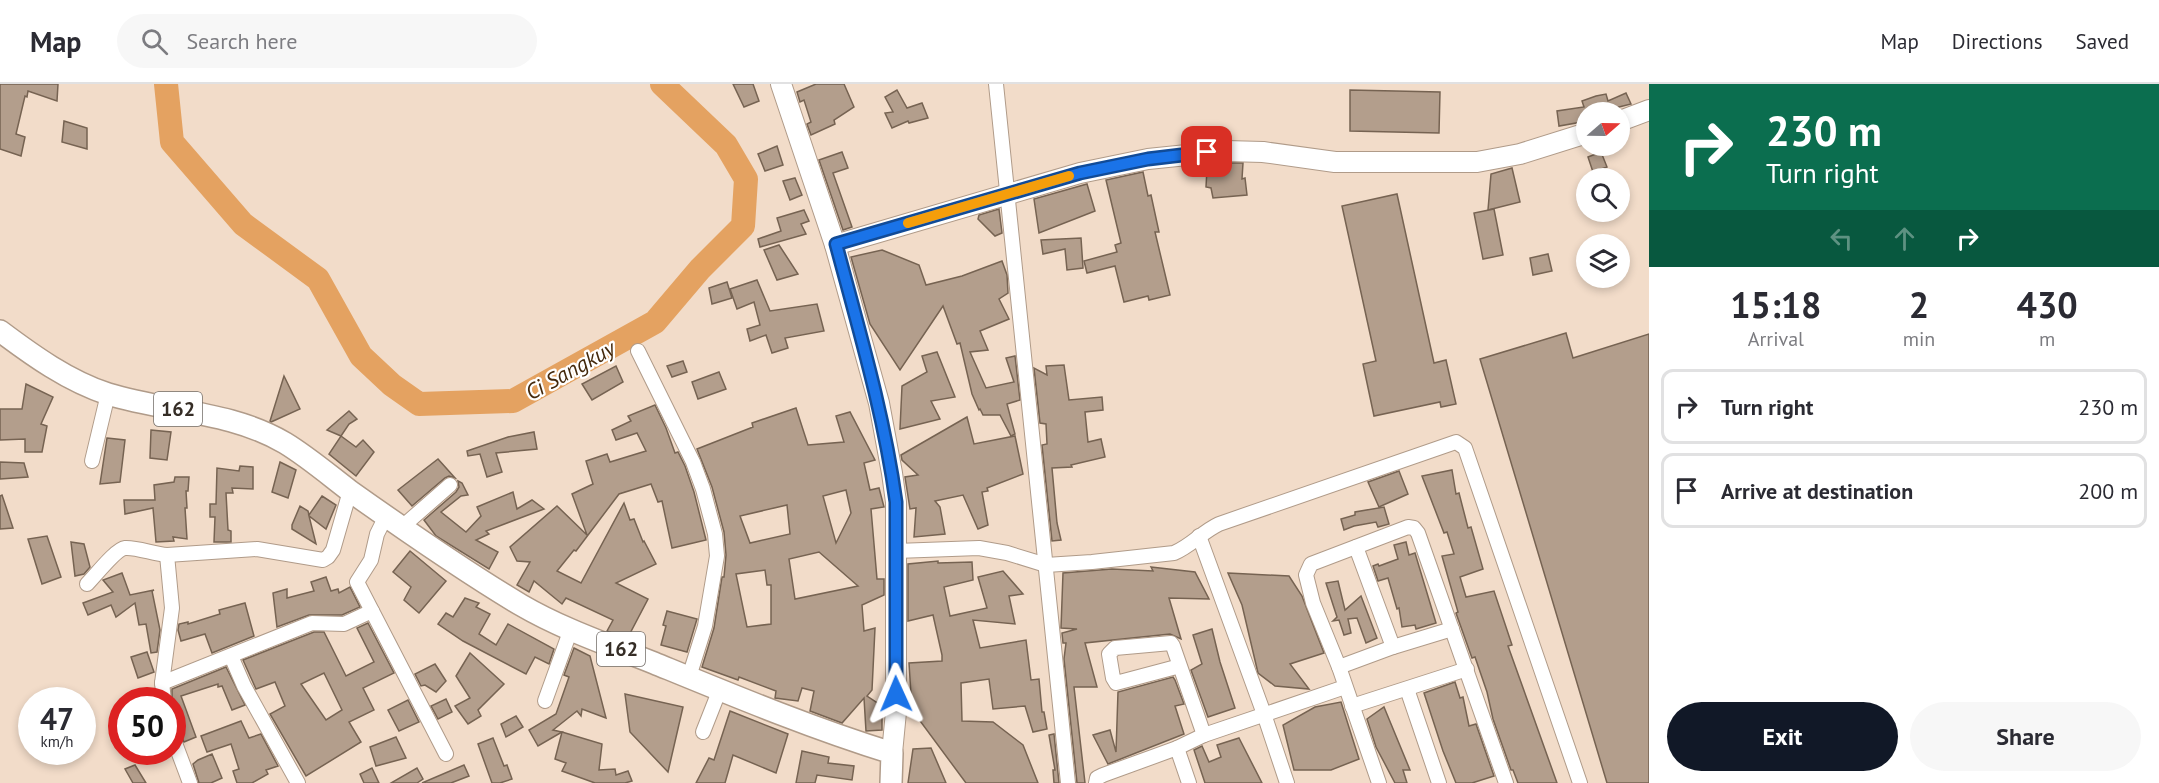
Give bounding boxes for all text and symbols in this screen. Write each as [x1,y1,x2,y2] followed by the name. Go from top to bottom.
[117,14,537,68] search box
[30,23,81,60] text: Map
[138,25,171,58] icon: search
[186,27,297,55] text: Search here
[1880,28,1919,55] text: Map
[1952,28,2043,55] text: Directions
[2076,28,2129,55] text: Saved
[1576,102,1630,156] north arrow
[1576,102,1630,288] map controls
[1766,103,1882,158] text: 230 m
[1667,108,1745,186] icon: right
[1181,126,1232,177] pin
[1190,135,1223,168] icon: arrive
[1766,156,1879,190] text: Turn right
[1576,168,1630,222] button: search
[1825,222,1858,255] icon: left
[1888,222,1921,255] icon: ahead
[1951,222,1984,255] icon: right
[1576,234,1630,288] button: layers
[1730,281,1822,328] text: 15:18
[1909,281,1929,328] text: 2
[2017,281,2078,328] text: 430
[1748,326,1804,352] text: Arrival
[1903,326,1935,352] text: min
[2039,326,2055,352] text: m
[520,333,621,406] water label: Ci Sangkuy
[1670,390,1703,423] icon: right
[154,392,202,426] road number: 162
[1721,393,1813,421] text: Turn right
[2078,393,2138,421] text: 230 m
[1670,474,1703,507] icon: arrive
[1721,477,1913,505] text: Arrive at destination
[2078,477,2138,505] text: 200 m
[597,632,645,666] road number: 162
[864,662,928,726] position arrow
[108,687,186,765] speed limit sign: 50
[40,699,74,738] text: 47
[1667,702,1898,771] button: Exit
[1910,702,2141,771] button: Share
[41,732,73,751] text: km/h

